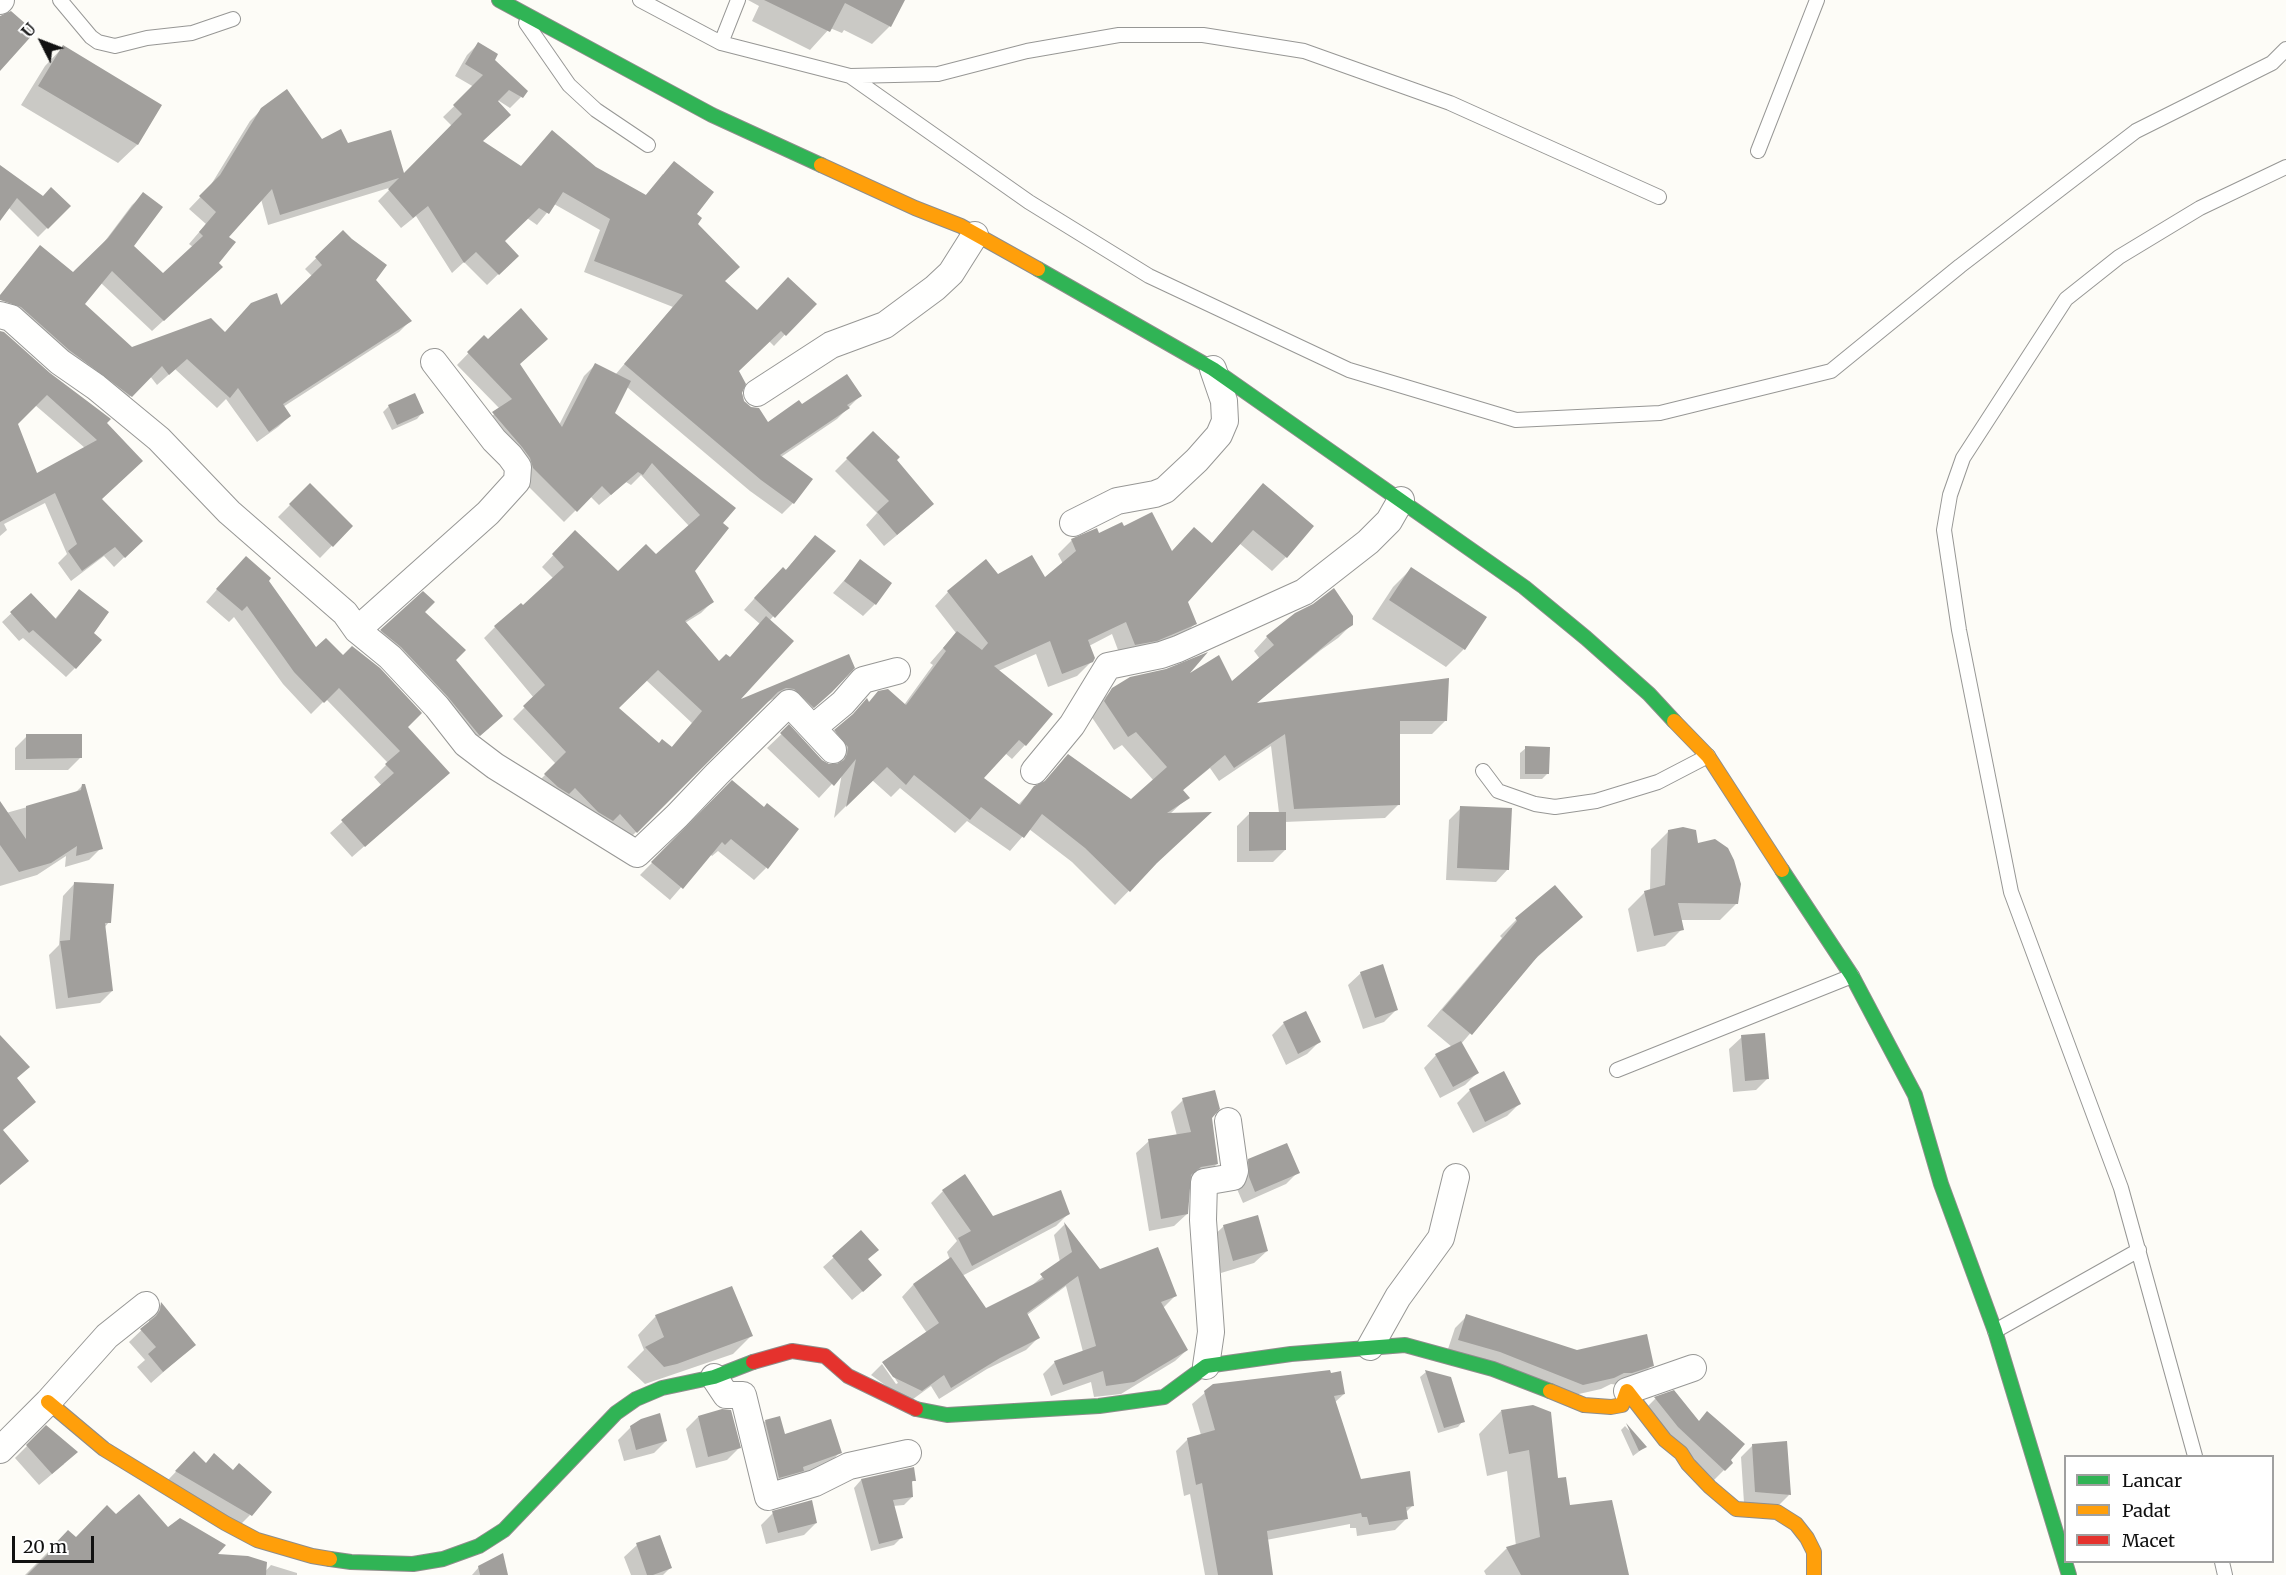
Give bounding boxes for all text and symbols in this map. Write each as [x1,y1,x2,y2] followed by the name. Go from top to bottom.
[12,12,72,72] north arrow
[17,19,40,41] text: U
[2064,1455,2274,1563] legend
[2122,1469,2182,1492] text: Lancar
[2122,1499,2171,1522] text: Padat
[15,1524,98,1562] scale bar
[2122,1529,2175,1552] text: Macet
[23,1535,67,1558] text: 20 m

